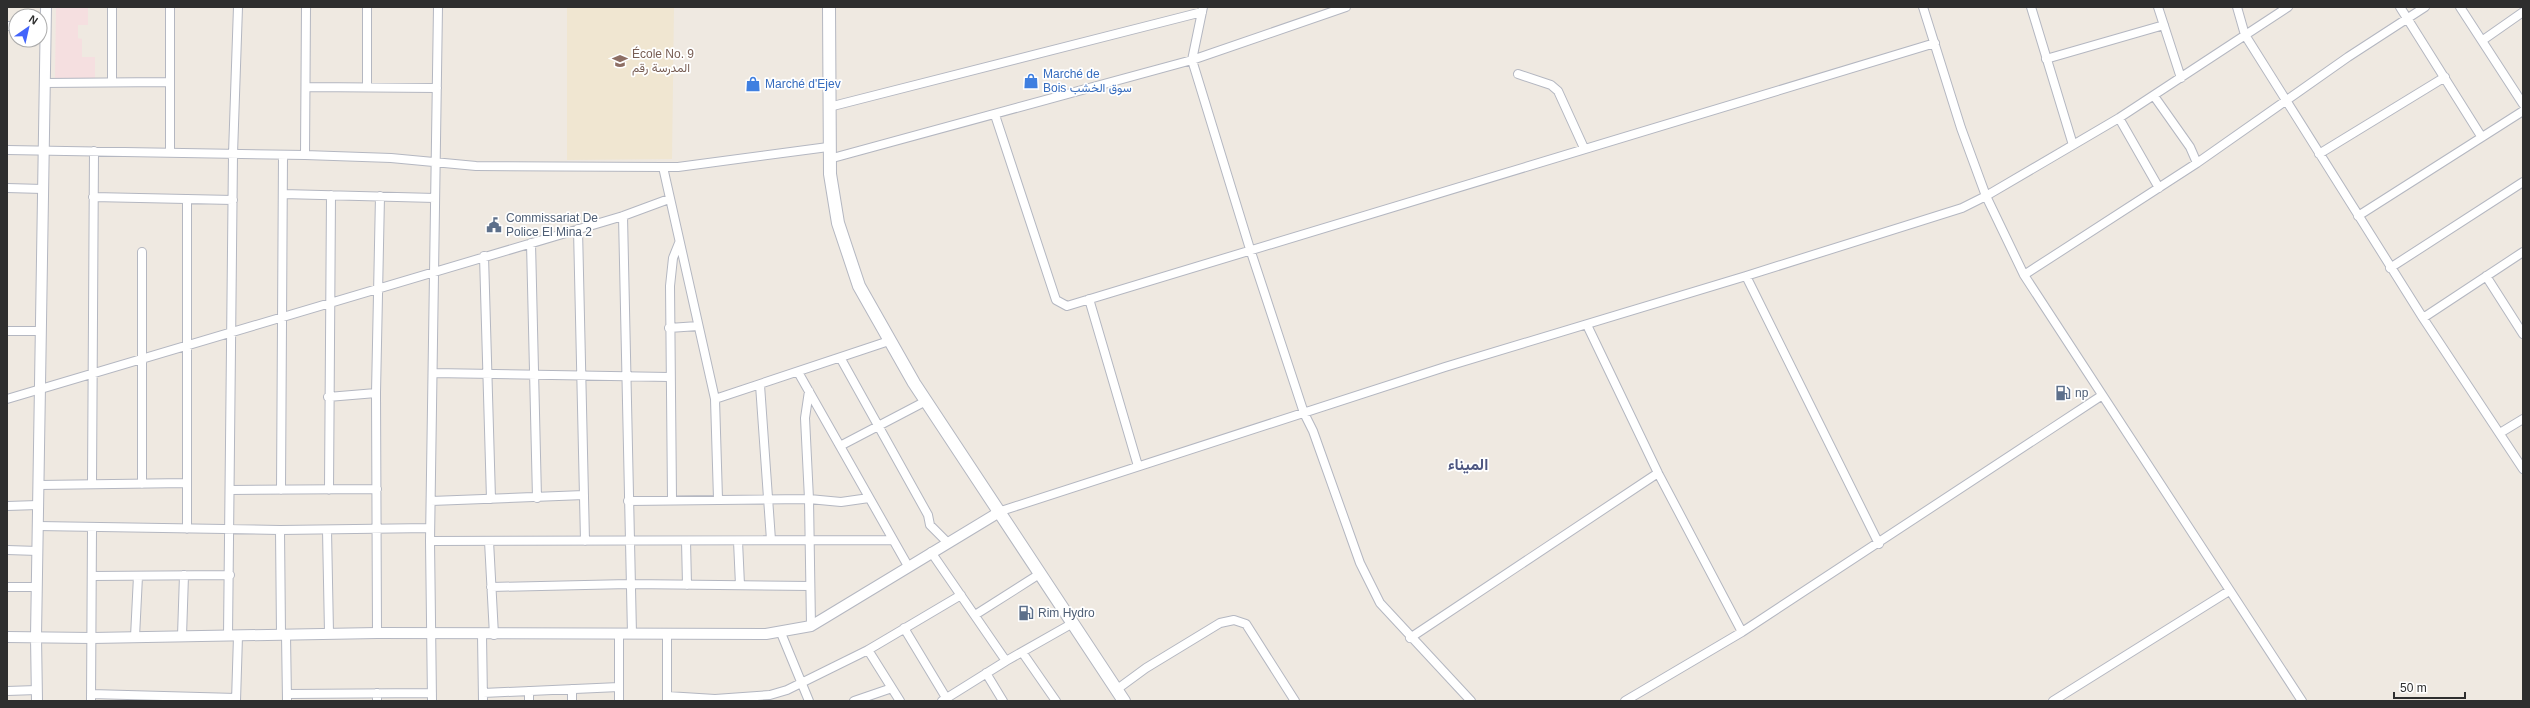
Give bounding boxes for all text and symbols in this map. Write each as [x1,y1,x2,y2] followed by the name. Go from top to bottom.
[8,8,48,48] north arrow
[27,13,40,27] text: N
[632,46,694,76] place label: École No. 9 المدرسة رقم
[611,52,629,70] school or university icon: École No. 9 المدرسة رقم
[1043,67,1132,96] place label: Marché de Bois سوق الخشب
[1022,72,1040,90] shop icon: Marché de Bois سوق الخشب
[744,75,762,93] shop icon: Marché d'Ejev
[765,77,841,91] place label: Marché d'Ejev
[506,211,598,239] place label: Commissariat De Police El Mina 2
[485,216,503,234] public building icon: Commissariat De Police El Mina 2
[2054,384,2072,402] fuel station icon: np
[2075,386,2089,400] place label: np
[1448,456,1488,474] district label: الميناء
[1017,604,1035,622] fuel station icon: Rim Hydro
[1038,606,1095,620] place label: Rim Hydro
[2394,674,2465,700] scale bar
[2400,681,2427,695] text: 50 m

